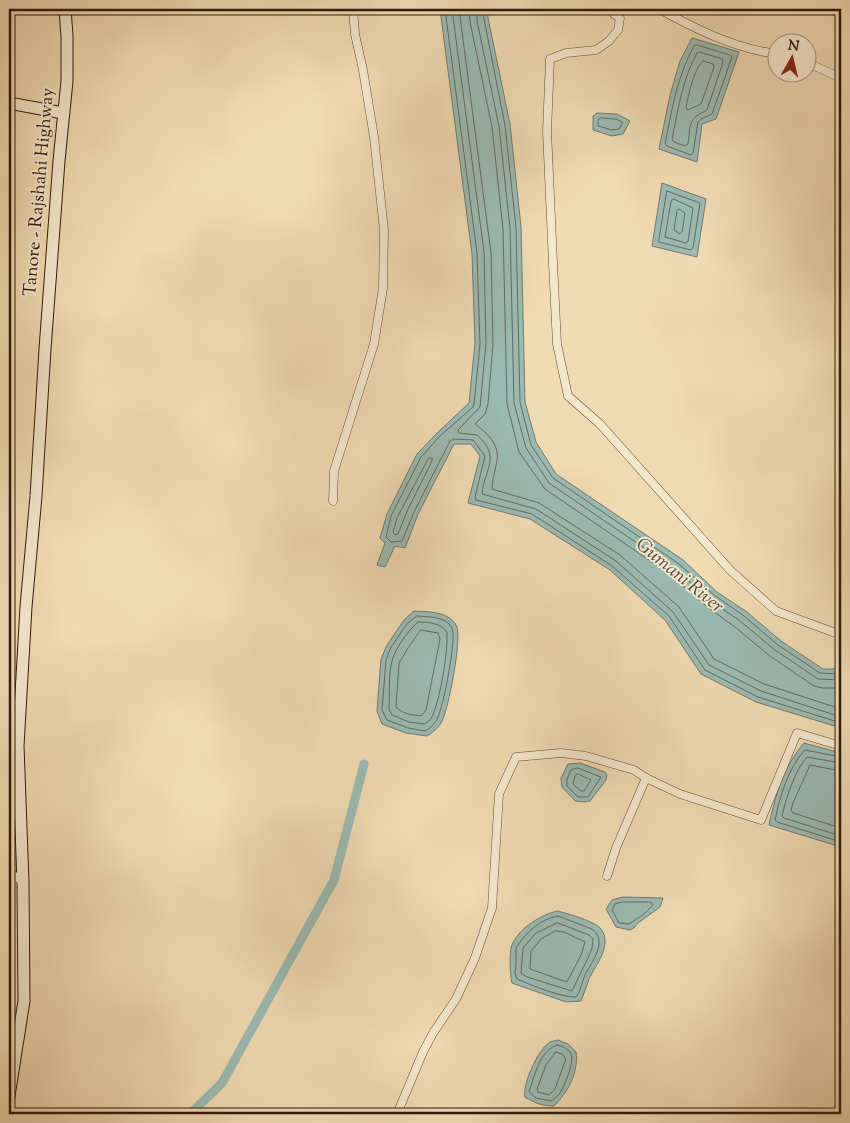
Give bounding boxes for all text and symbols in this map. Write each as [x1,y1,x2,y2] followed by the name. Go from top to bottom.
[768,32,818,82] north arrow
[787,36,800,58] text: N
[18,87,62,297] street label: Tanore - Rajshahi Highway
[629,532,729,620] water label: Gumani River

